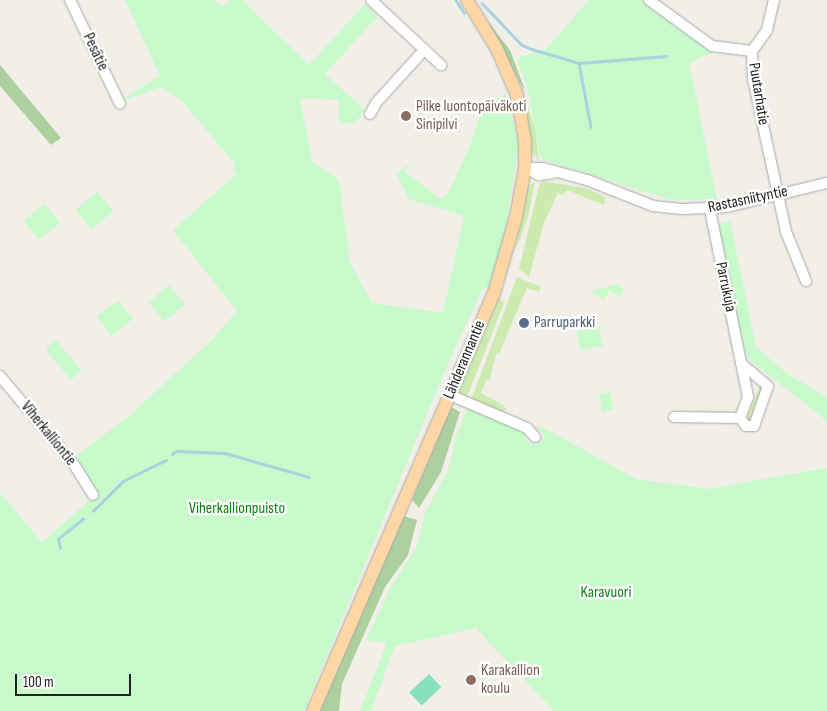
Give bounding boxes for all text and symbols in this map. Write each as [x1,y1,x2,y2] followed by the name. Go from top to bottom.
[78,30,112,74] street label: Pesätie
[744,61,772,127] street label: Puutarhatie
[416,97,526,135] place label: Pilke luontopäiväkoti Sinipilvi
[400,110,412,122] marker: Pilke luontopäiväkoti Sinipilvi
[706,182,790,218] street label: Rastasniityntie
[710,260,740,314] street label: Parrukuja
[534,313,595,333] place label: Parruparkki
[518,317,530,329] marker: Parruparkki
[440,318,490,402] street label: Lähderannantie
[16,398,80,470] street label: Viherkalliontie
[189,499,285,519] park label: Viherkallionpuisto
[581,583,631,603] park label: Karavuori
[481,661,540,699] place label: Karakallion koulu
[18,664,134,696] scale bar
[23,673,54,692] text: 100 m
[465,674,477,686] marker: Karakallion koulu

